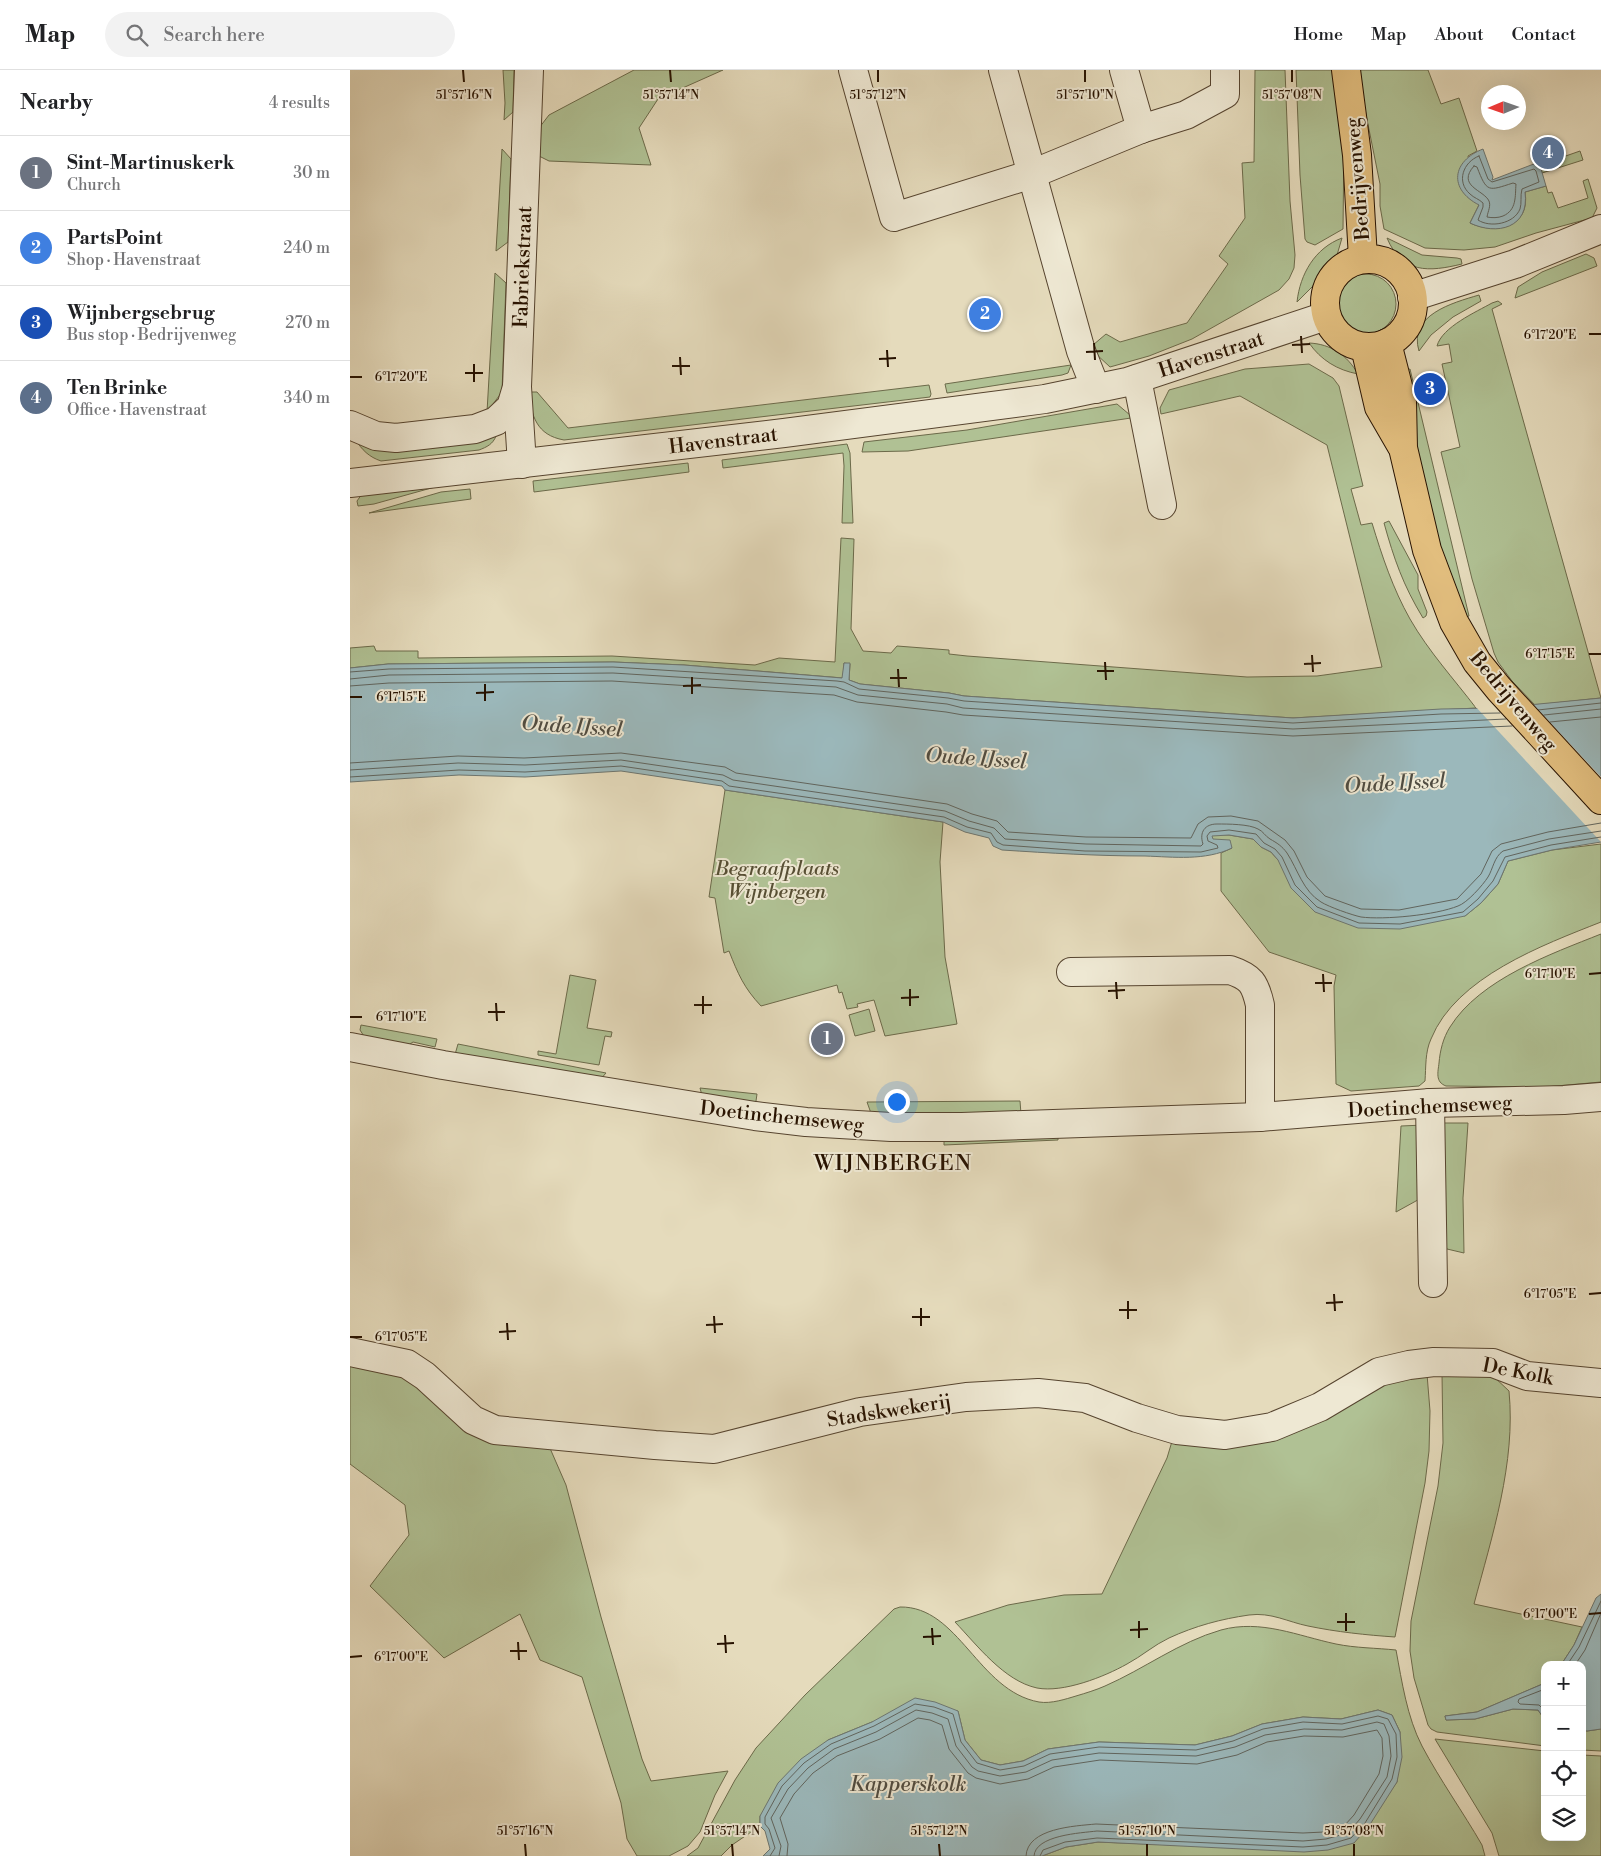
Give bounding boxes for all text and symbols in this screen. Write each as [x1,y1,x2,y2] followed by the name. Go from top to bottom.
[105,12,455,57] search box
[25,20,75,50] text: Map
[123,21,151,49] icon: search
[163,23,265,47] text: Search here
[1294,23,1343,46] text: Home
[1371,23,1407,46] text: Map
[1435,23,1484,46] text: About
[1512,23,1576,46] text: Contact
[1481,85,1526,130] north arrow
[436,88,492,103] text: 51°57'16"N
[643,88,699,103] text: 51°57'14"N
[850,88,907,103] text: 51°57'12"N
[1056,88,1114,103] text: 51°57'10"N
[1262,88,1322,103] text: 51°57'08"N
[20,90,93,116] text: Nearby
[269,93,330,113] text: 4 results
[1341,116,1376,242] street label: Bedrijvenweg
[1532,134,1564,172] pin: 4
[67,151,235,175] text: Sint-Martinuskerk
[32,163,40,183] text: 1
[293,163,330,183] text: 30 m
[67,175,121,195] text: Church
[509,206,538,329] street label: Fabriekstraat
[67,226,163,250] text: PartsPoint
[31,238,41,258] text: 2
[283,238,330,258] text: 240 m
[67,250,201,270] text: Shop · Havenstraat
[969,295,1001,333] pin: 2
[67,301,214,325] text: Wijnbergsebrug
[31,313,41,333] text: 3
[285,313,330,333] text: 270 m
[67,325,236,345] text: Bus stop · Bedrijvenweg
[1156,327,1267,384] street label: Havenstraat
[1524,328,1576,343] text: 6°17'20"E
[375,370,427,385] text: 6°17'20"E
[1414,370,1446,408] pin: 3
[67,376,167,400] text: Ten Brinke
[31,388,41,408] text: 4
[283,388,330,408] text: 340 m
[67,400,207,420] text: Office · Havenstraat
[667,422,779,461] street label: Havenstraat
[1463,646,1562,758] street label: Bedrijvenweg
[1525,647,1575,662] text: 6°17'15"E
[376,690,426,705] text: 6°17'15"E
[520,710,624,744] water label: Oude IJssel
[924,742,1028,776] water label: Oude IJssel
[1344,768,1447,800] water label: Oude IJssel
[714,857,839,905] park label: Begraafplaats Wijnbergen
[1525,967,1575,982] text: 6°17'10"E
[376,1010,426,1025] text: 6°17'10"E
[811,1020,843,1058] pin: 1
[884,1089,910,1115] your location
[1347,1091,1514,1124] street label: Doetinchemseweg
[699,1096,866,1139] street label: Doetinchemseweg
[813,1150,972,1177] district label: WIJNBERGEN
[1524,1287,1576,1302] text: 6°17'05"E
[375,1330,427,1345] text: 6°17'05"E
[1480,1353,1557,1392] street label: De Kolk
[825,1389,953,1434] street label: Stadskwekerij
[1523,1607,1577,1622] text: 6°17'00"E
[374,1650,428,1665] text: 6°17'00"E
[1541,1661,1586,1841] map controls
[1541,1661,1586,1706] button: +
[1541,1706,1586,1751] button: −
[1541,1751,1586,1796] button: locate
[849,1772,967,1798] water label: Kapperskolk
[1541,1796,1586,1841] button: layers
[497,1824,553,1839] text: 51°57'16"N
[704,1824,760,1839] text: 51°57'14"N
[911,1824,968,1839] text: 51°57'12"N
[1118,1824,1176,1839] text: 51°57'10"N
[1324,1824,1384,1839] text: 51°57'08"N

